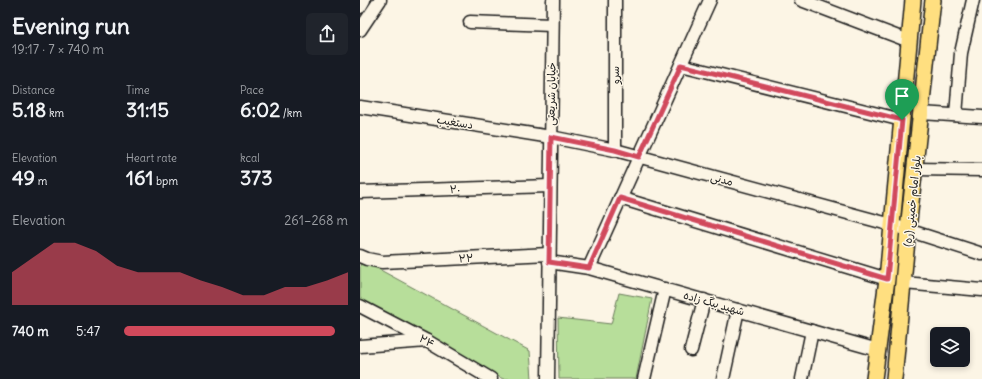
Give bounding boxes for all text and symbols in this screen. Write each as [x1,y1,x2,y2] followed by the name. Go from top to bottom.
[12,12,130,40] text: Evening run
[306,13,348,55] button: share
[12,41,104,58] text: 19:17 · 7 × 740 m
[543,62,560,126] street label: خیابان شریعتی
[608,66,623,85] street label: سرو
[885,79,919,120] pin
[12,83,55,97] text: Distance
[126,83,150,97] text: Time
[240,83,264,97] text: Pace
[891,85,913,107] icon: arrive
[12,97,46,122] text: 5.18
[126,97,169,122] text: 31:15
[240,97,280,122] text: 6:02
[46,106,64,120] text: km
[280,106,302,120] text: /km
[436,112,474,133] street label: دستغیب
[12,151,57,165] text: Elevation
[126,151,177,165] text: Heart rate
[240,151,260,165] text: kcal
[900,155,926,248] street label: بلوار امام خمینی (ره)
[12,165,35,190] text: 49
[126,165,153,190] text: 161
[240,165,273,190] text: 373
[709,169,735,190] street label: مدنی
[35,174,47,188] text: m
[153,174,178,188] text: bpm
[449,182,461,196] street label: ۲۰
[12,212,65,229] text: Elevation
[284,212,348,229] text: 261–268 m
[458,251,474,265] street label: ۲۲
[682,288,746,319] street label: شهید بیگ زاده
[12,323,49,340] text: 740 m
[76,323,100,340] text: 5:47
[930,327,970,367] map controls
[930,327,970,367] button: layers
[417,331,437,351] street label: ۲۴

